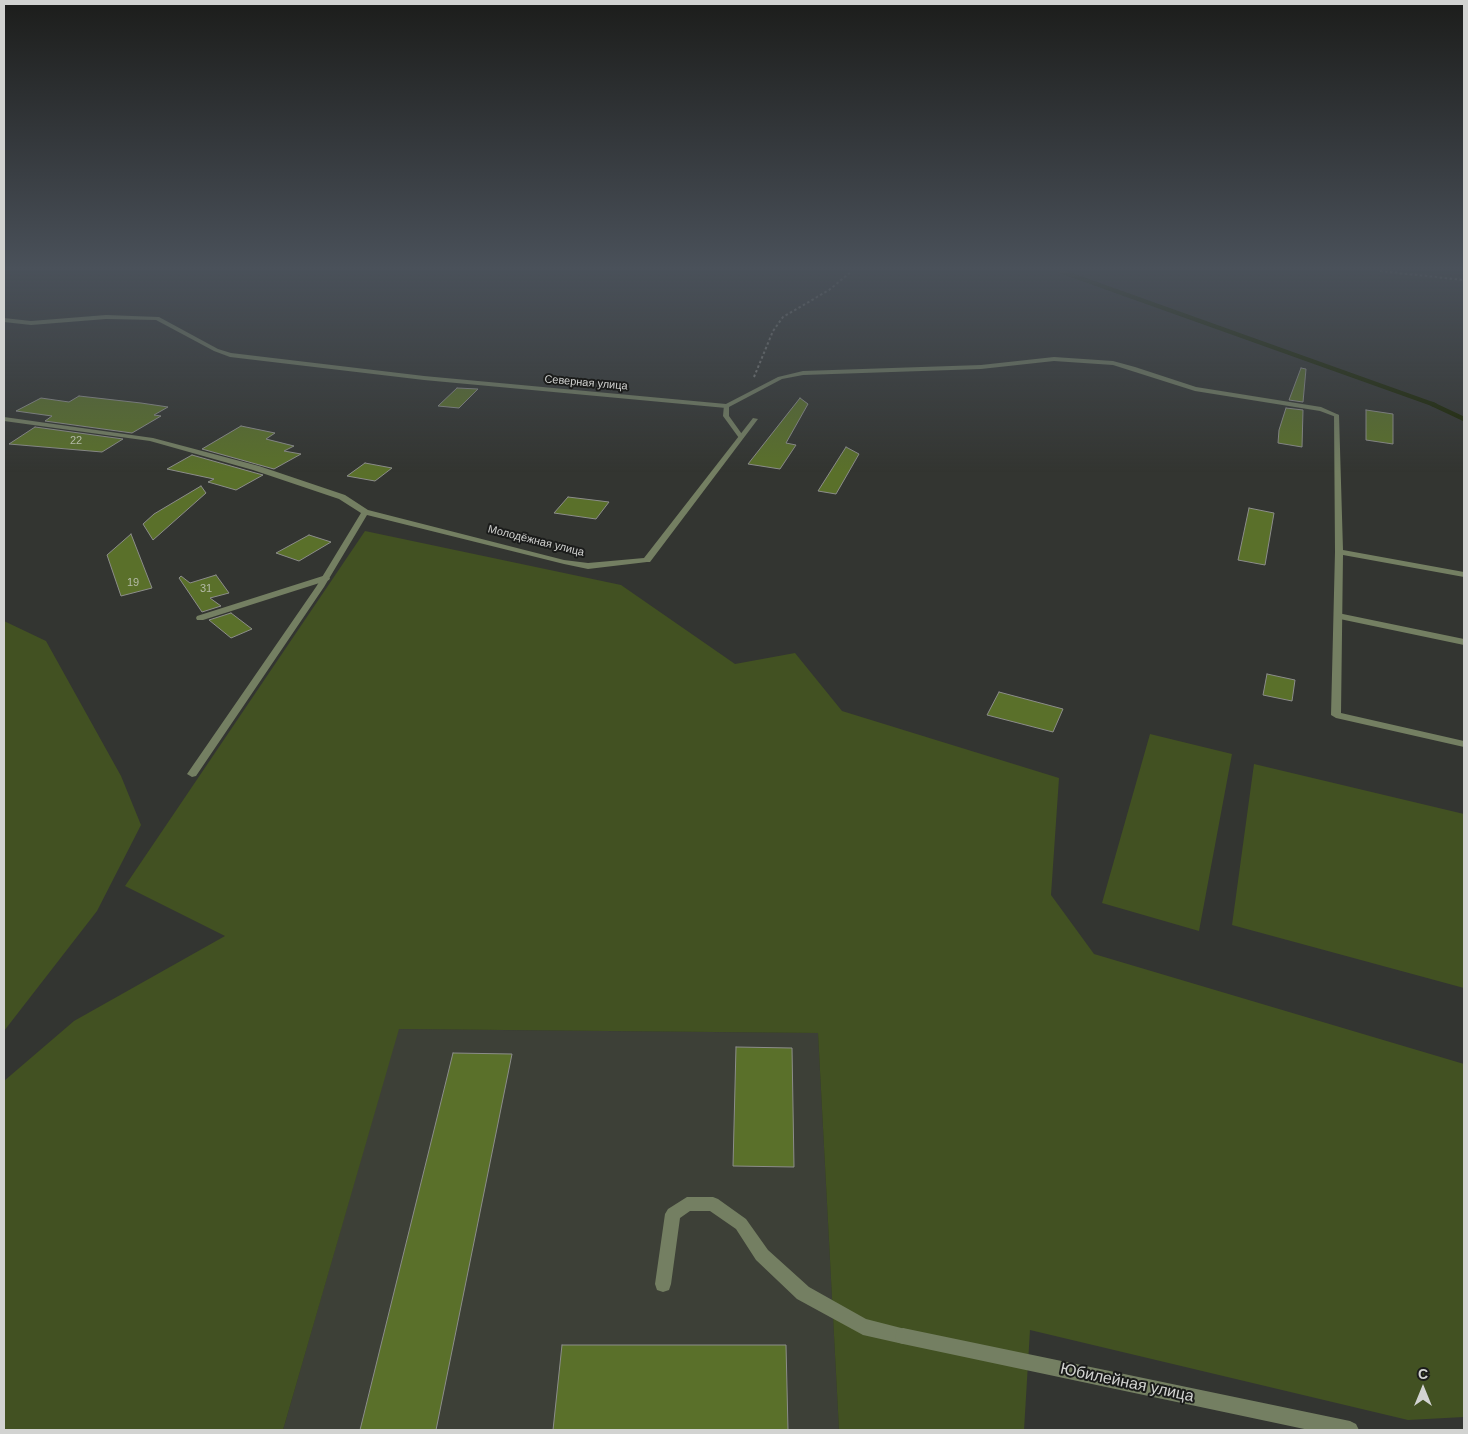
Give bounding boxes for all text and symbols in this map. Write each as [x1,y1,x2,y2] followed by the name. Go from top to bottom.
[544,373,628,393] street label: Северная улица
[70,434,82,448] house number: 22
[486,523,586,559] street label: Молодёжная улица
[127,576,139,590] house number: 19
[200,582,212,596] house number: 31
[1058,1359,1196,1407] street label: Юбилейная улица
[1398,1364,1448,1414] north arrow
[1418,1366,1428,1382] text: С

